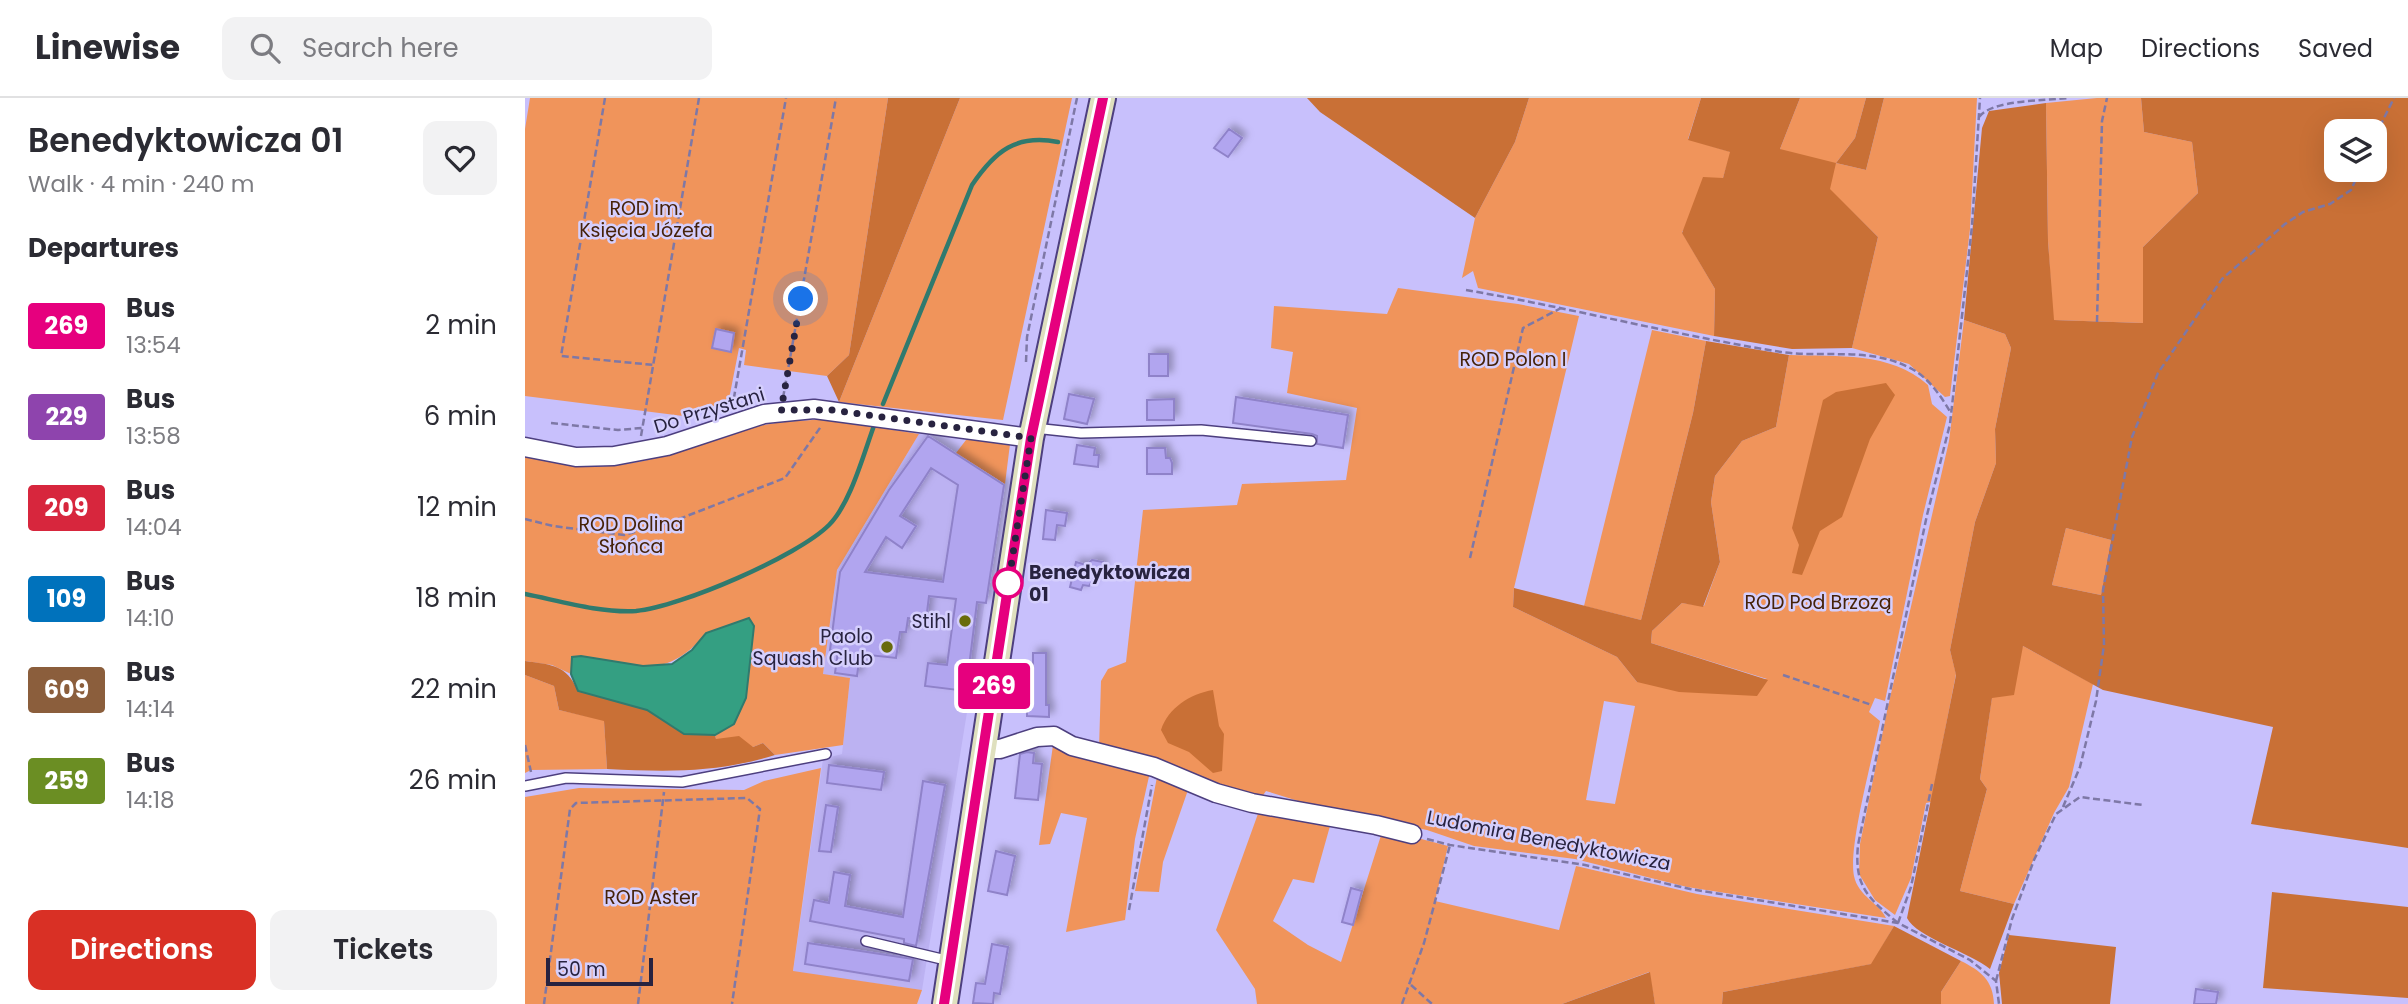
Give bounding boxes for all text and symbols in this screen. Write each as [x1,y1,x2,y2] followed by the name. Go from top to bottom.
[222,17,712,80] search box
[35,24,180,71] text: Linewise
[246,29,284,67] icon: search
[302,30,459,66] text: Search here
[2050,32,2103,65] text: Map
[2141,32,2260,65] text: Directions
[2298,32,2373,65] text: Saved
[28,117,344,164] text: Benedyktowicza 01
[2324,119,2387,182] map controls
[2324,119,2387,182] button: layers
[423,121,497,195] button: heart
[28,168,254,200] text: Walk · 4 min · 240 m
[579,195,713,244] park label: ROD im. Księcia Józefa
[28,230,179,266] text: Departures
[783,281,818,316] your location
[126,290,175,326] text: Bus
[425,307,497,343] text: 2 min
[45,309,88,342] text: 269
[126,329,181,361] text: 13:54
[1460,346,1566,373] park label: ROD Polon I
[126,381,175,417] text: Bus
[650,381,768,440] street label: Do Przystani
[424,398,497,434] text: 6 min
[45,400,88,433] text: 229
[126,420,181,452] text: 13:58
[126,472,175,508] text: Bus
[417,489,497,525] text: 12 min
[44,491,89,524] text: 209
[126,511,182,543] text: 14:04
[579,511,683,560] park label: ROD Dolina Słońca
[1029,559,1190,608] place label: Benedyktowicza 01
[126,563,175,599] text: Bus
[993,568,1023,598] marker: Benedyktowicza 01
[416,580,497,616] text: 18 min
[47,582,86,615] text: 109
[1744,589,1892,616] park label: ROD Pod Brzozą
[126,602,175,634] text: 14:10
[911,608,951,635] place label: Stihl
[957,613,973,629] marker: Stihl
[753,623,873,672] place label: Paolo Squash Club
[879,639,895,655] marker: Paolo Squash Club
[126,654,175,690] text: Bus
[954,663,1034,709] line badge: 269
[972,669,1016,702] text: 269
[410,671,497,707] text: 22 min
[44,673,89,706] text: 609
[126,693,175,725] text: 14:14
[126,745,175,781] text: Bus
[409,762,497,798] text: 26 min
[44,764,89,797] text: 259
[126,784,175,816] text: 14:18
[1425,804,1673,877] street label: Ludomira Benedyktowicza
[604,884,698,911] park label: ROD Aster
[28,910,256,990] button: Directions
[270,910,497,990] button: Tickets
[546,955,653,987] scale bar
[557,956,606,983] text: 50 m

